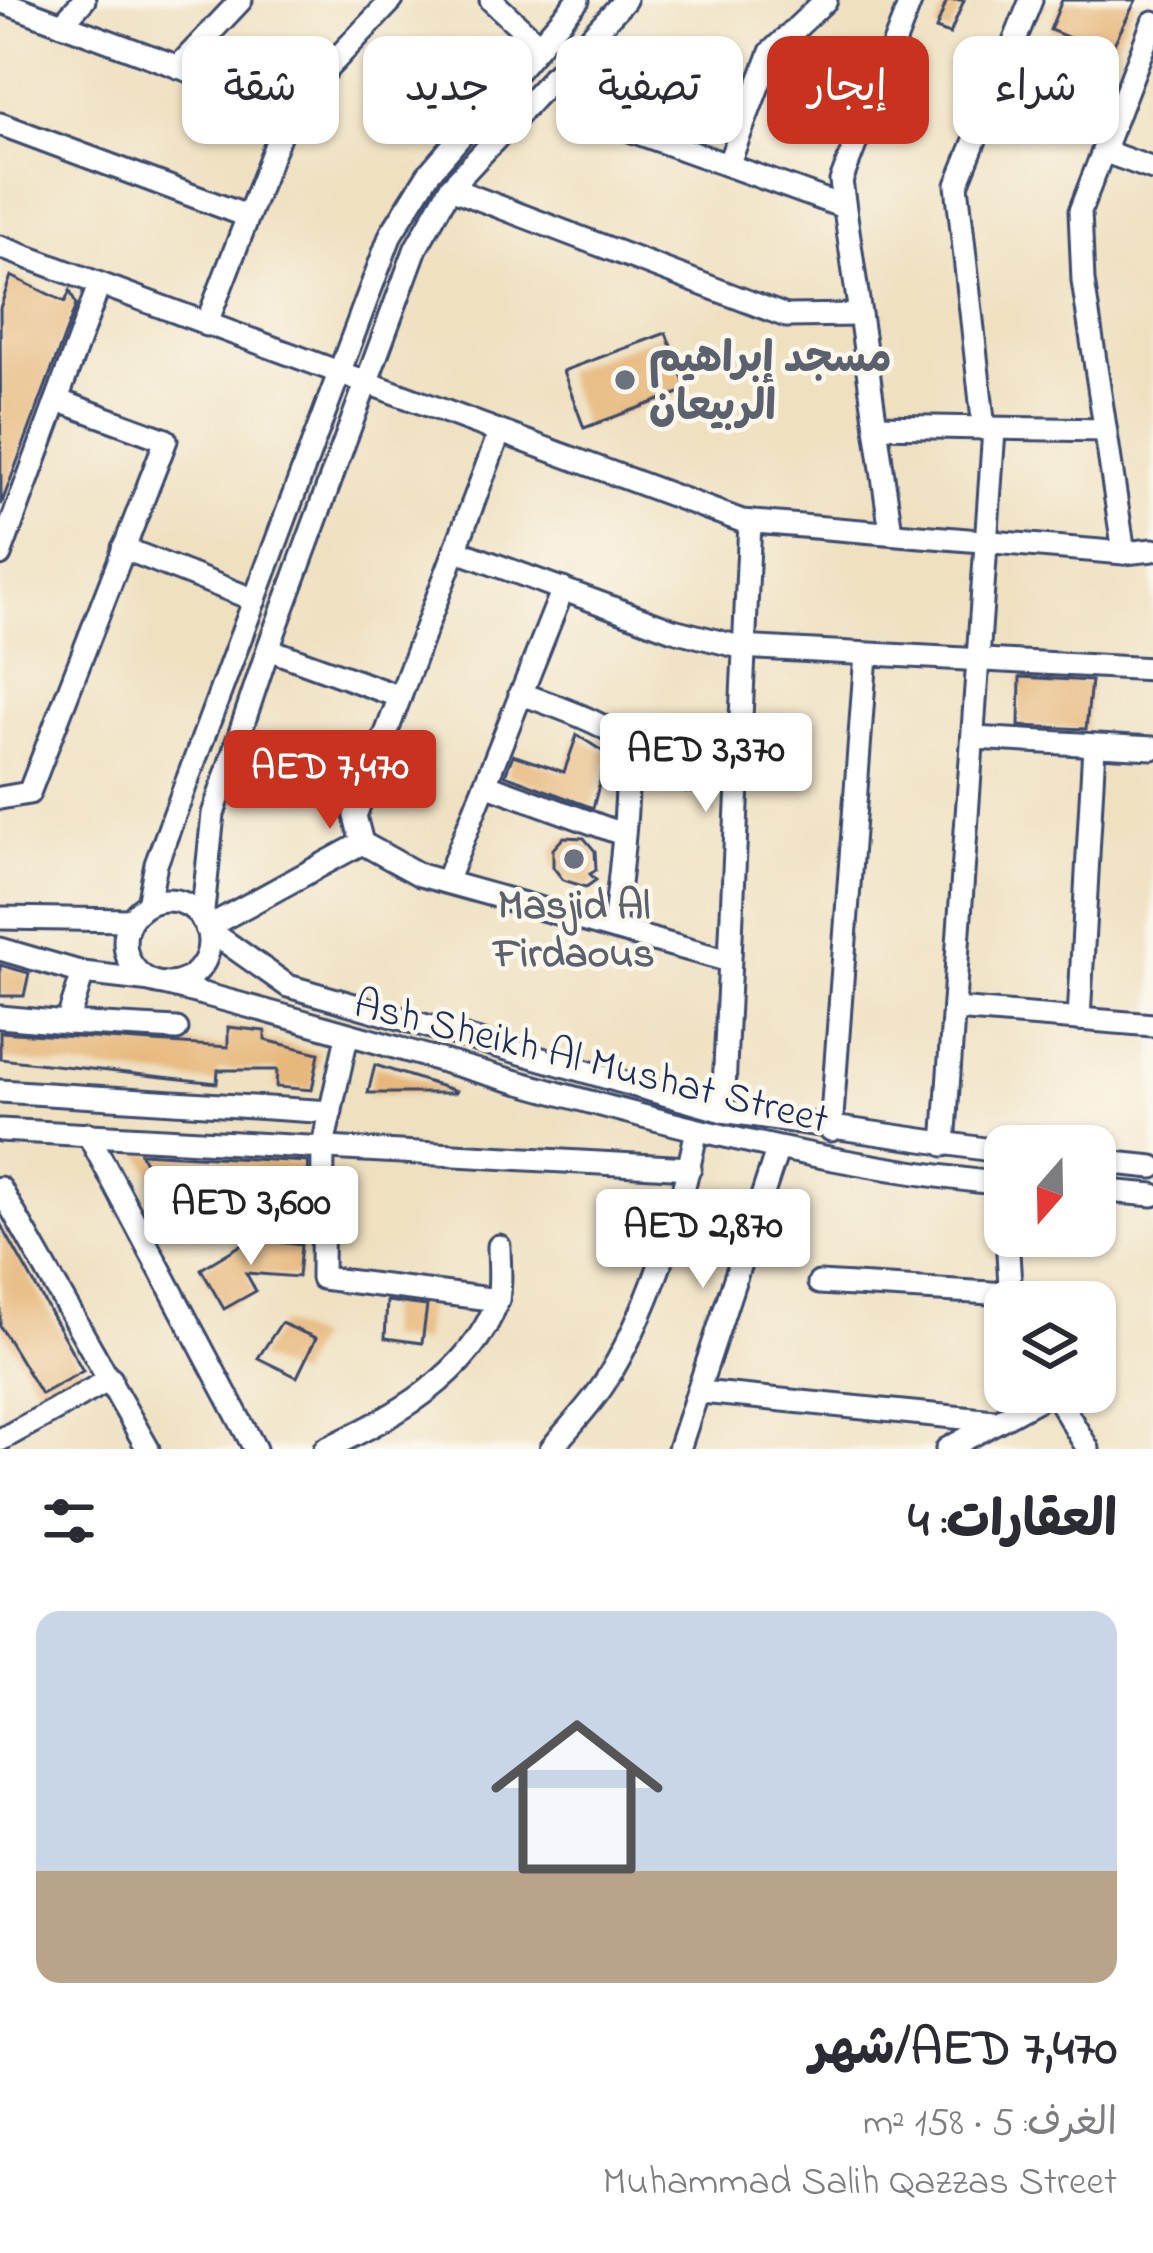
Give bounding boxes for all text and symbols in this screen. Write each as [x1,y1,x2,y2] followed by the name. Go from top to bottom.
[182,36,339,144] chip: شقة
[363,36,532,144] chip: جديد
[556,36,743,144] chip: تصفية
[767,36,929,144] chip: إيجار
[953,36,1119,144] chip: شراء
[649,330,892,439] place label: مسجد إبراهيم الربيعان
[612,367,638,393] marker: مسجد إبراهيم الربيعان
[569,713,843,815] pin: AED 3,370
[627,723,785,780] text: AED 3,370
[193,730,467,832] pin: AED 7,470
[251,740,409,797] text: AED 7,470
[561,846,587,872] marker: Masjid Al Firdaous
[491,877,655,986] place label: Masjid Al Firdaous
[347,975,835,1152] street label: Ash Sheikh Al Mushat Street
[984,1125,1116,1257] north arrow
[984,1125,1116,1413] map controls
[114,1166,388,1268] pin: AED 3,600
[171,1176,331,1233] text: AED 3,600
[566,1189,840,1291] pin: AED 2,870
[623,1199,783,1256] text: AED 2,870
[984,1281,1116,1413] button: layers
[908,1485,1117,1560] text: العقارات: 4
[36,1488,102,1554] icon: filters
[469,1689,685,1905] icon: home
[810,2013,1117,2088] text: AED 7,470/شهر
[863,2096,1117,2153] text: الغرف: 5 · 158 m²
[603,2155,1117,2212] text: Muhammad Salih Qazzas Street

